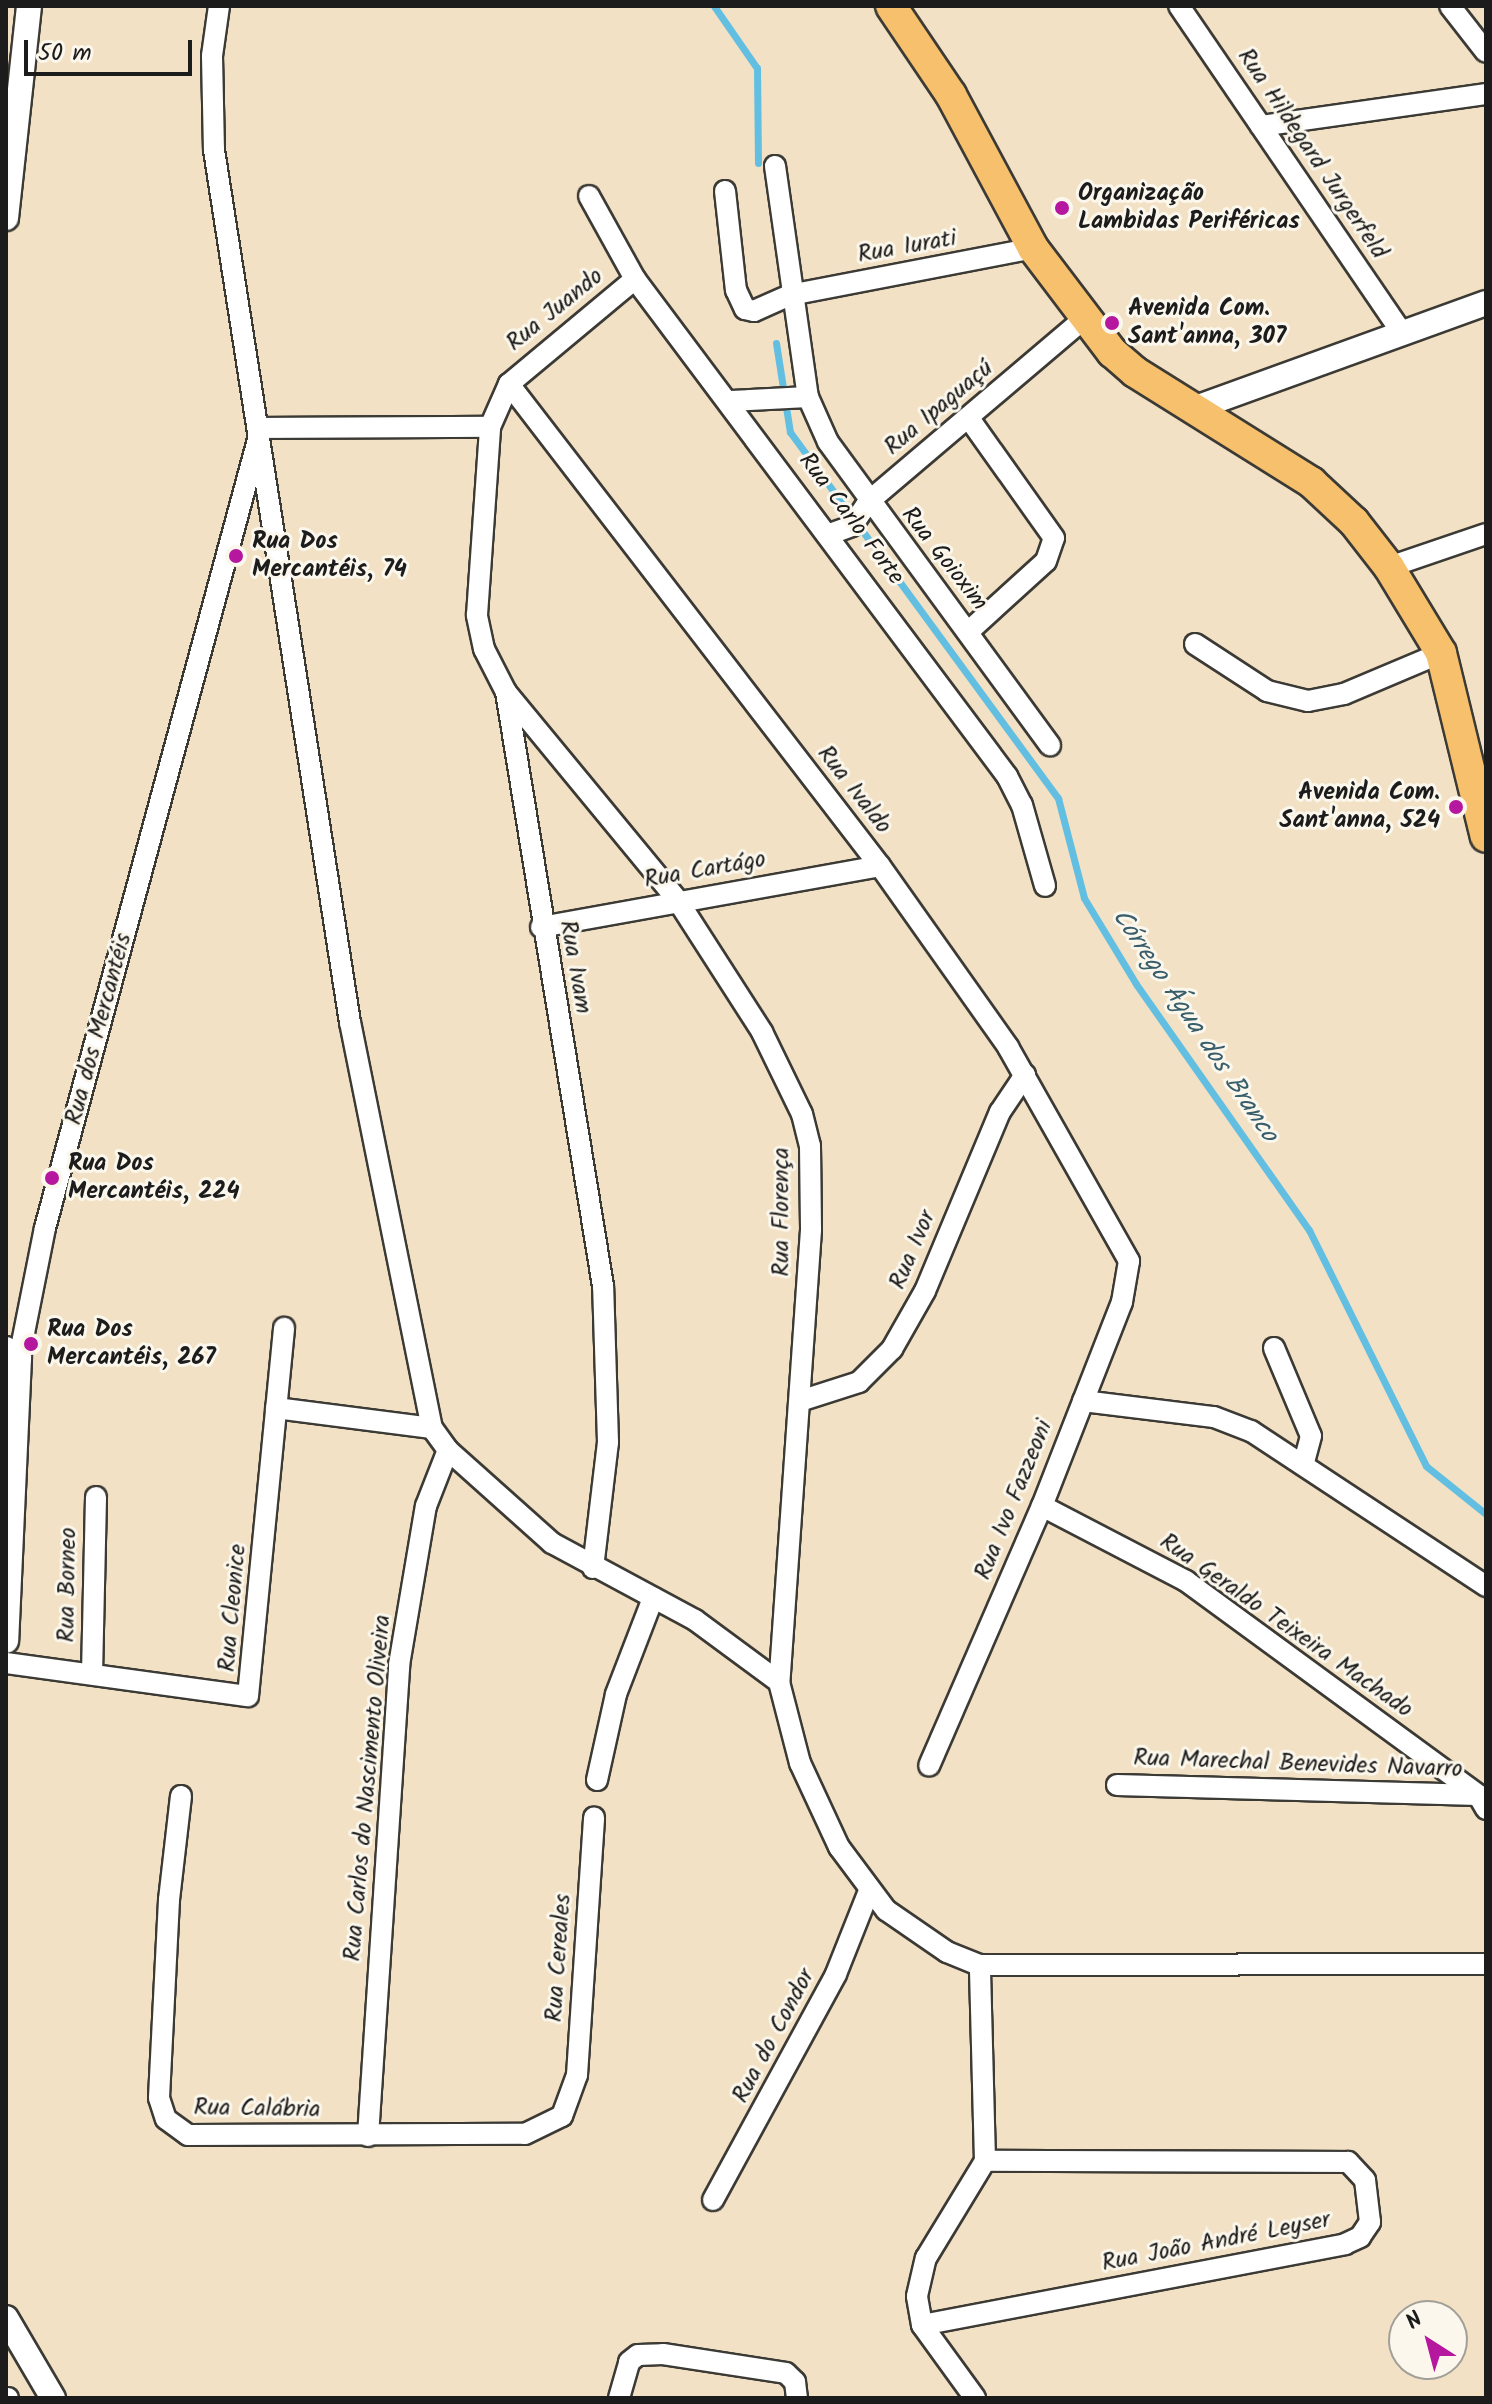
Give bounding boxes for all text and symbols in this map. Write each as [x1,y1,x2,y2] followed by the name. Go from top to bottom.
[28,24,196,74] scale bar
[38,34,92,73] text: 50 m
[1231,43,1393,265] street label: Rua Hildegard Jurgerfeld
[1078,180,1300,236] place label: Organização Lambidas Periféricas
[1053,199,1071,217] marker: Organização Lambidas Periféricas
[855,224,959,270] street label: Rua Iurati
[501,262,609,358] street label: Rua Juando
[1128,295,1286,351] place label: Avenida Com. Sant'anna, 307
[1103,314,1121,332] marker: Avenida Com. Sant'anna, 307
[879,354,999,462] street label: Rua Ipaguaçú
[792,447,910,591] street label: Rua Carlo Forte
[895,501,993,617] street label: Rua Goioxim
[252,528,407,584] place label: Rua Dos Mercantéis, 74
[227,547,245,565] marker: Rua Dos Mercantéis, 74
[811,740,897,840] street label: Rua Ivaldo
[1279,779,1440,835] place label: Avenida Com. Sant'anna, 524
[1447,798,1465,816] marker: Avenida Com. Sant'anna, 524
[642,845,768,895] street label: Rua Cartágo
[1104,903,1284,1149] water label: Córrego Água dos Branco
[553,918,597,1016] street label: Rua Ivam
[60,930,138,1128] street label: Rua dos Mercantéis
[768,1147,796,1277] street label: Rua Florença
[68,1150,240,1206] place label: Rua Dos Mercantéis, 224
[43,1169,61,1187] marker: Rua Dos Mercantéis, 224
[884,1206,942,1294] street label: Rua Ivor
[47,1316,216,1372] place label: Rua Dos Mercantéis, 267
[22,1335,40,1353] marker: Rua Dos Mercantéis, 267
[969,1416,1059,1584] street label: Rua Ivo Fazzeoni
[53,1527,83,1643] street label: Rua Borneo
[1154,1528,1418,1724] street label: Rua Geraldo Teixeira Machado
[213,1543,253,1673] street label: Rua Cleonice
[338,1613,398,1963] street label: Rua Carlos do Nascimento Oliveira
[1133,1744,1463,1784] street label: Rua Marechal Benevides Navarro
[540,1893,578,2023] street label: Rua Cereales
[727,1964,821,2108] street label: Rua do Condor
[193,2093,321,2125] street label: Rua Calábria
[1099,2206,1333,2278] street label: Rua João André Leyser
[1388,2300,1468,2380] north arrow
[1399,2304,1431,2340] text: N

